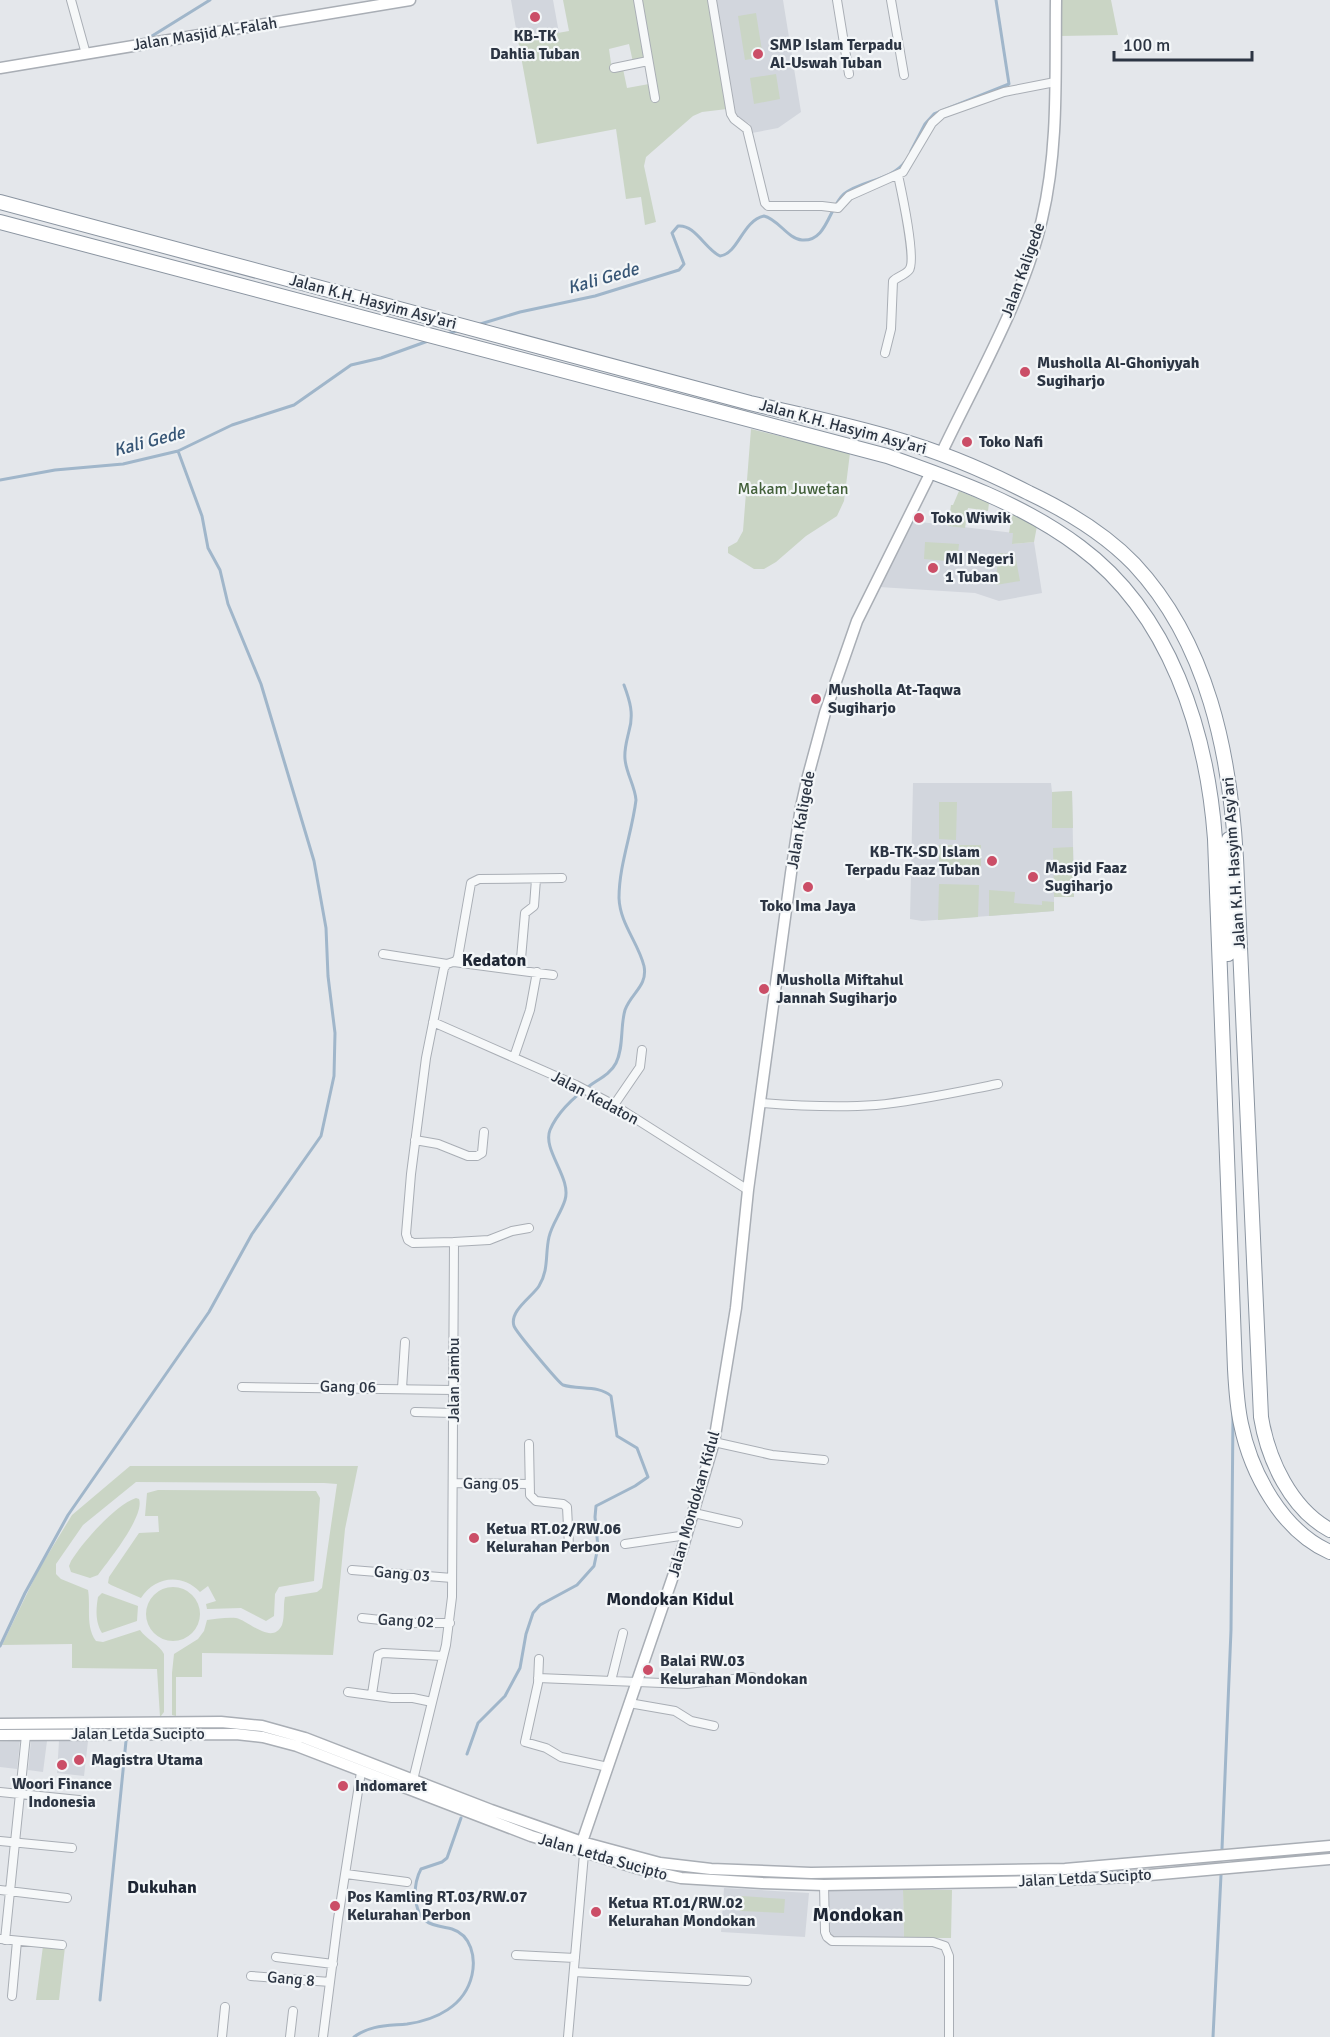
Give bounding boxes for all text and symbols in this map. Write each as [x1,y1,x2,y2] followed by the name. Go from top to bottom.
[528,10,542,24] marker: KB-TK Dahlia Tuban
[131,13,279,55] street label: Jalan Masjid Al-Falah
[1114,24,1252,62] scale bar
[490,26,580,64] place label: KB-TK Dahlia Tuban
[1123,34,1170,56] text: 100 m
[770,35,902,73] place label: SMP Islam Terpadu Al-Uswah Tuban
[751,47,765,61] marker: SMP Islam Terpadu Al-Uswah Tuban
[997,220,1049,320] street label: Jalan Kaligede
[565,257,642,299] water label: Kali Gede
[287,270,459,334] street label: Jalan K.H. Hasyim Asy'ari
[1037,353,1200,391] place label: Musholla Al-Ghoniyyah Sugiharjo
[1018,365,1032,379] marker: Musholla Al-Ghoniyyah Sugiharjo
[757,395,929,459] street label: Jalan K.H. Hasyim Asy'ari
[111,421,188,461] water label: Kali Gede
[979,432,1043,452] place label: Toko Nafi
[960,435,974,449] marker: Toko Nafi
[737,479,849,499] park label: Makam Juwetan
[931,508,1011,528] place label: Toko Wiwik
[912,511,926,525] marker: Toko Wiwik
[945,549,1014,587] place label: MI Negeri 1 Tuban
[926,561,940,575] marker: MI Negeri 1 Tuban
[828,680,961,718] place label: Musholla At-Taqwa Sugiharjo
[809,692,823,706] marker: Musholla At-Taqwa Sugiharjo
[783,769,819,871] street label: Jalan Kaligede
[1218,776,1250,950] street label: Jalan K.H. Hasyim Asy'ari
[845,842,980,880] place label: KB-TK-SD Islam Terpadu Faaz Tuban
[985,854,999,868] marker: KB-TK-SD Islam Terpadu Faaz Tuban
[1045,858,1127,896] place label: Masjid Faaz Sugiharjo
[1026,870,1040,884] marker: Masjid Faaz Sugiharjo
[801,880,815,894] marker: Toko Ima Jaya
[760,896,856,916] place label: Toko Ima Jaya
[462,949,526,971] district label: Kedaton
[776,970,904,1008] place label: Musholla Miftahul Jannah Sugiharjo
[757,982,771,996] marker: Musholla Miftahul Jannah Sugiharjo
[548,1067,642,1129] street label: Jalan Kedaton
[444,1338,464,1422] street label: Jalan Jambu
[320,1377,376,1397] street label: Gang 06
[664,1428,724,1579] street label: Jalan Mondokan Kidul
[463,1474,519,1494] street label: Gang 05
[486,1519,621,1557] place label: Ketua RT.02/RW.06 Kelurahan Perbon
[467,1531,481,1545] marker: Ketua RT.02/RW.06 Kelurahan Perbon
[373,1562,431,1586] street label: Gang 03
[606,1588,734,1610] district label: Mondokan Kidul
[377,1610,435,1632] street label: Gang 02
[660,1651,808,1689] place label: Balai RW.03 Kelurahan Mondokan
[641,1663,655,1677] marker: Balai RW.03 Kelurahan Mondokan
[71,1724,205,1744] street label: Jalan Letda Sucipto
[91,1750,203,1770] place label: Magistra Utama
[72,1753,86,1767] marker: Magistra Utama
[55,1758,69,1772] marker: Woori Finance Indonesia
[12,1774,112,1812] place label: Woori Finance Indonesia
[355,1776,427,1796] place label: Indomaret
[336,1779,350,1793] marker: Indomaret
[536,1829,670,1885] street label: Jalan Letda Sucipto
[1018,1865,1152,1891] street label: Jalan Letda Sucipto
[127,1876,197,1898] district label: Dukuhan
[347,1887,528,1925] place label: Pos Kamling RT.03/RW.07 Kelurahan Perbon
[608,1893,756,1931] place label: Ketua RT.01/RW.02 Kelurahan Mondokan
[328,1899,342,1913] marker: Pos Kamling RT.03/RW.07 Kelurahan Perbon
[813,1902,904,1927] district label: Mondokan
[589,1905,603,1919] marker: Ketua RT.01/RW.02 Kelurahan Mondokan
[266,1967,316,1991] street label: Gang 8

